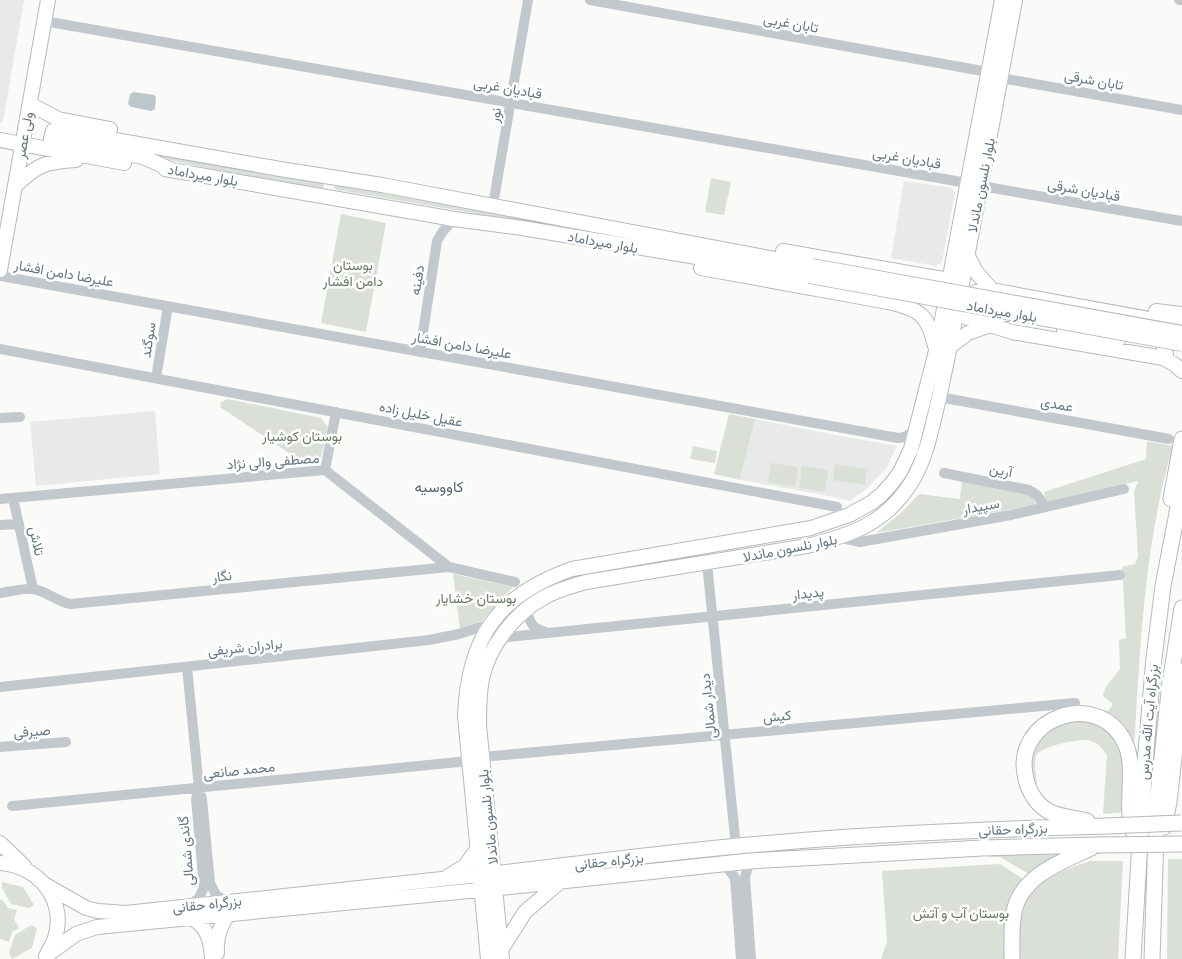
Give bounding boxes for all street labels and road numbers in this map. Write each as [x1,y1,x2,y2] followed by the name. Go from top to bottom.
[762,9,820,37] street label: تابان غربی
[1063,66,1125,94] street label: تابان شرقی
[472,73,544,103] street label: قبادیان غربی
[485,106,505,125] street label: نور
[11,110,37,161] street label: ولی عصر
[963,136,999,234] street label: بلوار نلسون ماندلا
[871,143,943,173] street label: قبادیان غربی
[166,160,240,190] street label: بلوار میرداماد
[1046,175,1122,205] street label: قبادیان شرقی
[566,227,640,257] street label: بلوار میرداماد
[12,255,115,291] street label: علیرضا دامن افشار
[406,263,428,296] street label: دفینه
[965,296,1039,326] street label: بلوار میرداماد
[136,321,160,359] street label: سوگند
[410,327,513,363] street label: علیرضا دامن افشار
[1039,392,1075,416] street label: عمدی
[378,397,464,431] street label: عقیل خلیل زاده
[226,449,320,473] street label: مصطفی والی نژاد
[988,459,1016,481] street label: آرین
[960,494,1001,519] street label: سپیدار
[25,525,49,558] street label: تلاش
[741,530,839,566] street label: بلوار نلسون ماندلا
[210,566,233,586] street label: نگار
[790,582,825,605] street label: پدیدار
[207,634,283,660] street label: برادران شریفی
[1134,663,1162,781] street label: بزرگراه آیت الله مدرس
[696,672,720,740] street label: دیدار شمالی
[762,706,792,726] street label: کیش
[13,721,51,741] street label: صیرفی
[202,757,276,783] street label: محمد صانعی
[474,769,502,865] street label: بلوار نلسون ماندلا
[174,815,198,887] street label: گاندی شمالی
[978,819,1048,839] street label: بزرگراه حقانی
[573,848,645,874] street label: بزرگراه حقانی
[171,891,243,917] street label: بزرگراه حقانی

